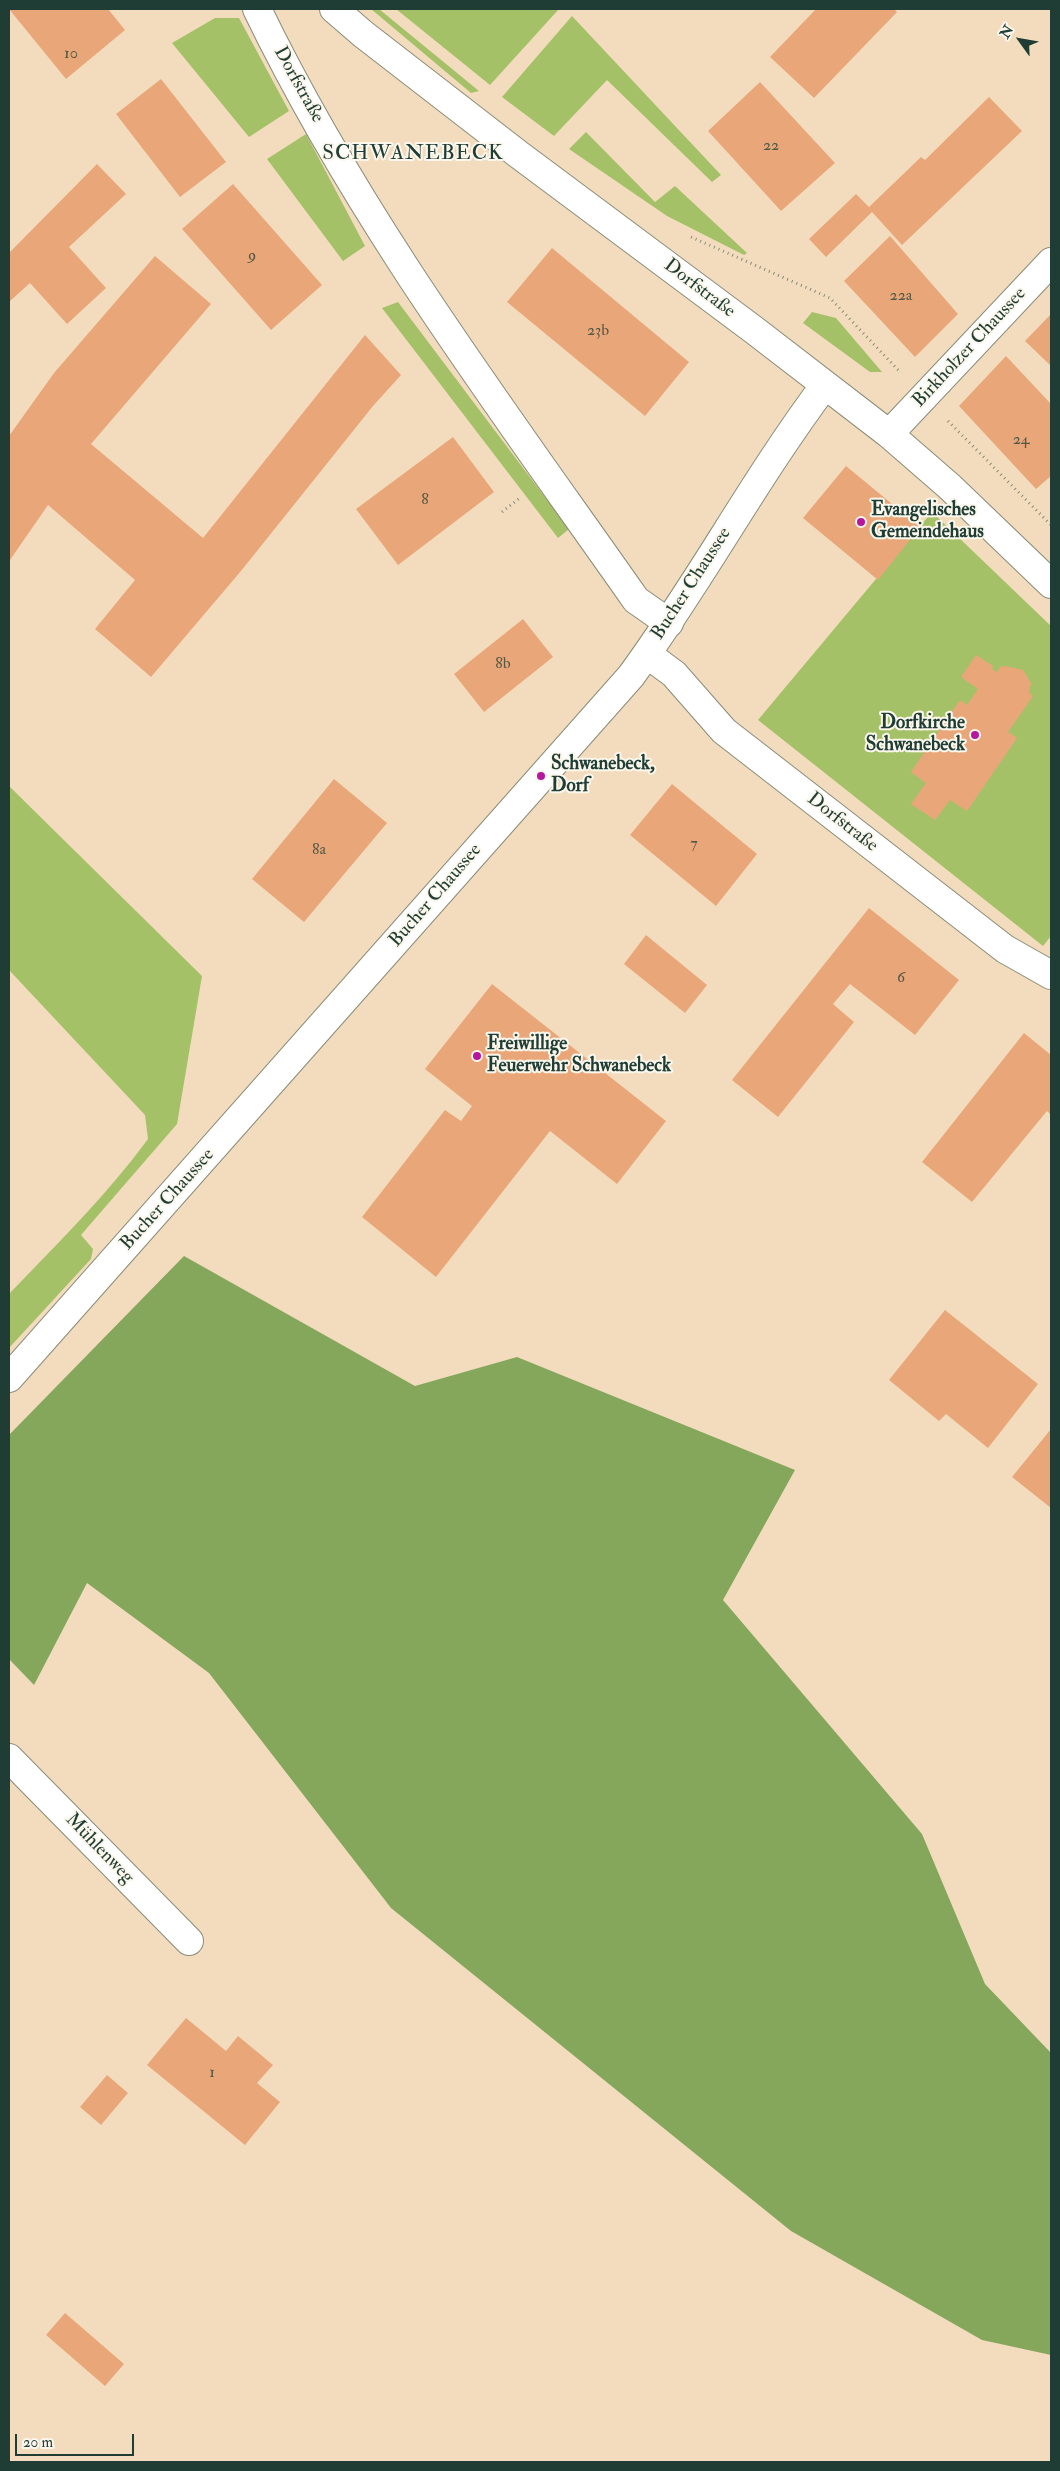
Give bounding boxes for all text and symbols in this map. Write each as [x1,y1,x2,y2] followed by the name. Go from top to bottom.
[995,15,1045,65] north arrow
[996,22,1017,42] text: N
[268,43,328,127] street label: Dorfstraße
[64,45,78,65] house number: 10
[763,137,779,157] house number: 22
[321,141,505,167] district label: SCHWANEBECK
[248,247,256,267] house number: 9
[659,255,739,323] street label: Dorfstraße
[908,283,1032,413] street label: Birkholzer Chaussee
[890,287,912,307] house number: 22a
[587,322,609,342] house number: 23b
[1013,431,1029,451] house number: 24
[421,491,429,511] house number: 8
[871,500,984,544] place label: Evangelisches Gemeindehaus
[855,516,867,528] marker: Evangelisches Gemeindehaus
[647,524,737,644] street label: Bucher Chaussee
[495,655,511,675] house number: 8b
[866,713,965,757] place label: Dorfkirche Schwanebeck
[969,729,981,741] marker: Dorfkirche Schwanebeck
[551,754,655,798] place label: Schwanebeck, Dorf
[535,770,547,782] marker: Schwanebeck, Dorf
[802,788,882,858] street label: Dorfstraße
[690,835,698,855] house number: 7
[385,840,487,952] street label: Bucher Chaussee
[312,841,326,861] house number: 8a
[897,969,905,989] house number: 6
[487,1034,671,1078] place label: Freiwillige Feuerwehr Schwanebeck
[471,1050,483,1062] marker: Freiwillige Feuerwehr Schwanebeck
[116,1144,220,1256] street label: Bucher Chaussee
[60,1809,138,1889] street label: Mühlenweg
[209,2064,215,2084] house number: 1
[18,2424,136,2456] scale bar
[23,2433,53,2452] text: 20 m

